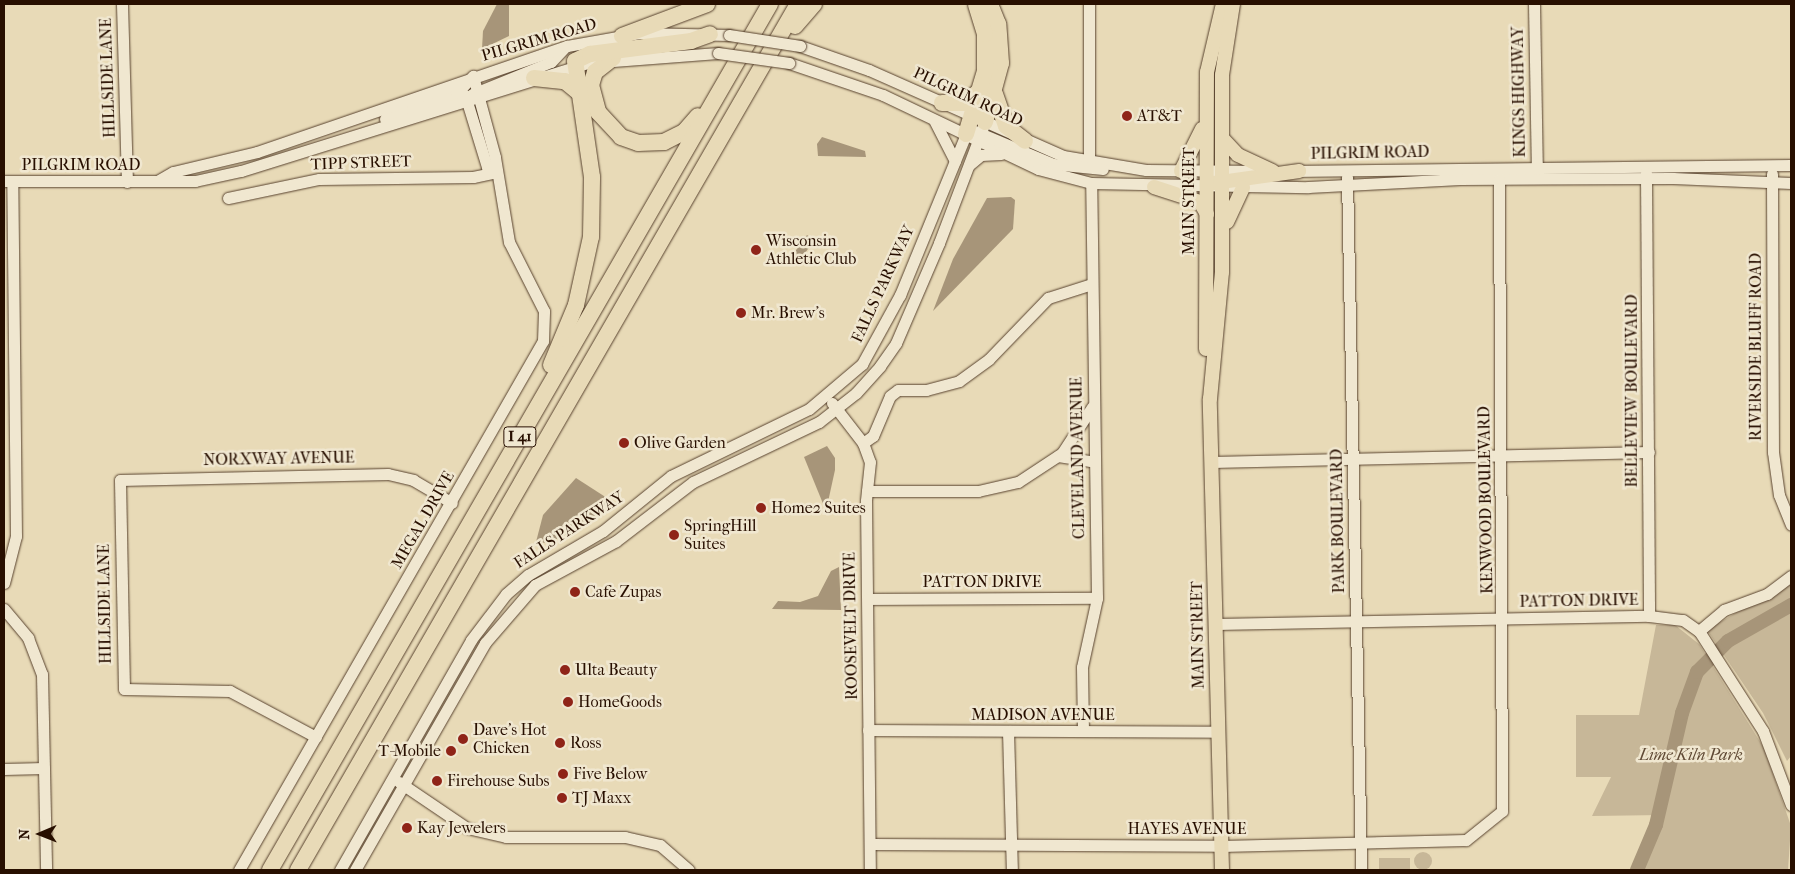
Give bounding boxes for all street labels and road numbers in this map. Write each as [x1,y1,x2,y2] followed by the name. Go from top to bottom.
[479,14,599,66] street label: PILGRIM ROAD
[96,18,120,138] street label: HILLSIDE LANE
[1508,26,1530,158] street label: KINGS HIGHWAY
[910,63,1026,131] street label: PILGRIM ROAD
[1310,142,1430,164] street label: PILGRIM ROAD
[1179,147,1199,255] street label: MAIN STREET
[310,152,412,174] street label: TIPP STREET
[22,155,140,175] street label: PILGRIM ROAD
[847,222,919,346] street label: FALLS PARKWAY
[1746,253,1766,441] street label: RIVERSIDE BLUFF ROAD
[1622,294,1642,488] street label: BELLEVIEW BOULEVARD
[1067,377,1089,539] street label: CLEVELAND AVENUE
[1475,406,1497,594] street label: KENWOOD BOULEVARD
[502,424,538,450] road number: I 41
[203,448,355,470] street label: NORXWAY AVENUE
[1327,449,1349,593] street label: PARK BOULEVARD
[387,468,459,572] street label: MEGAL DRIVE
[510,487,628,573] street label: FALLS PARKWAY
[94,544,116,664] street label: HILLSIDE LANE
[840,552,862,700] street label: ROOSEVELT DRIVE
[922,572,1042,592] street label: PATTON DRIVE
[1187,581,1209,689] street label: MAIN STREET
[1519,590,1639,612] street label: PATTON DRIVE
[971,705,1115,725] street label: MADISON AVENUE
[1128,819,1246,839] street label: HAYES AVENUE

